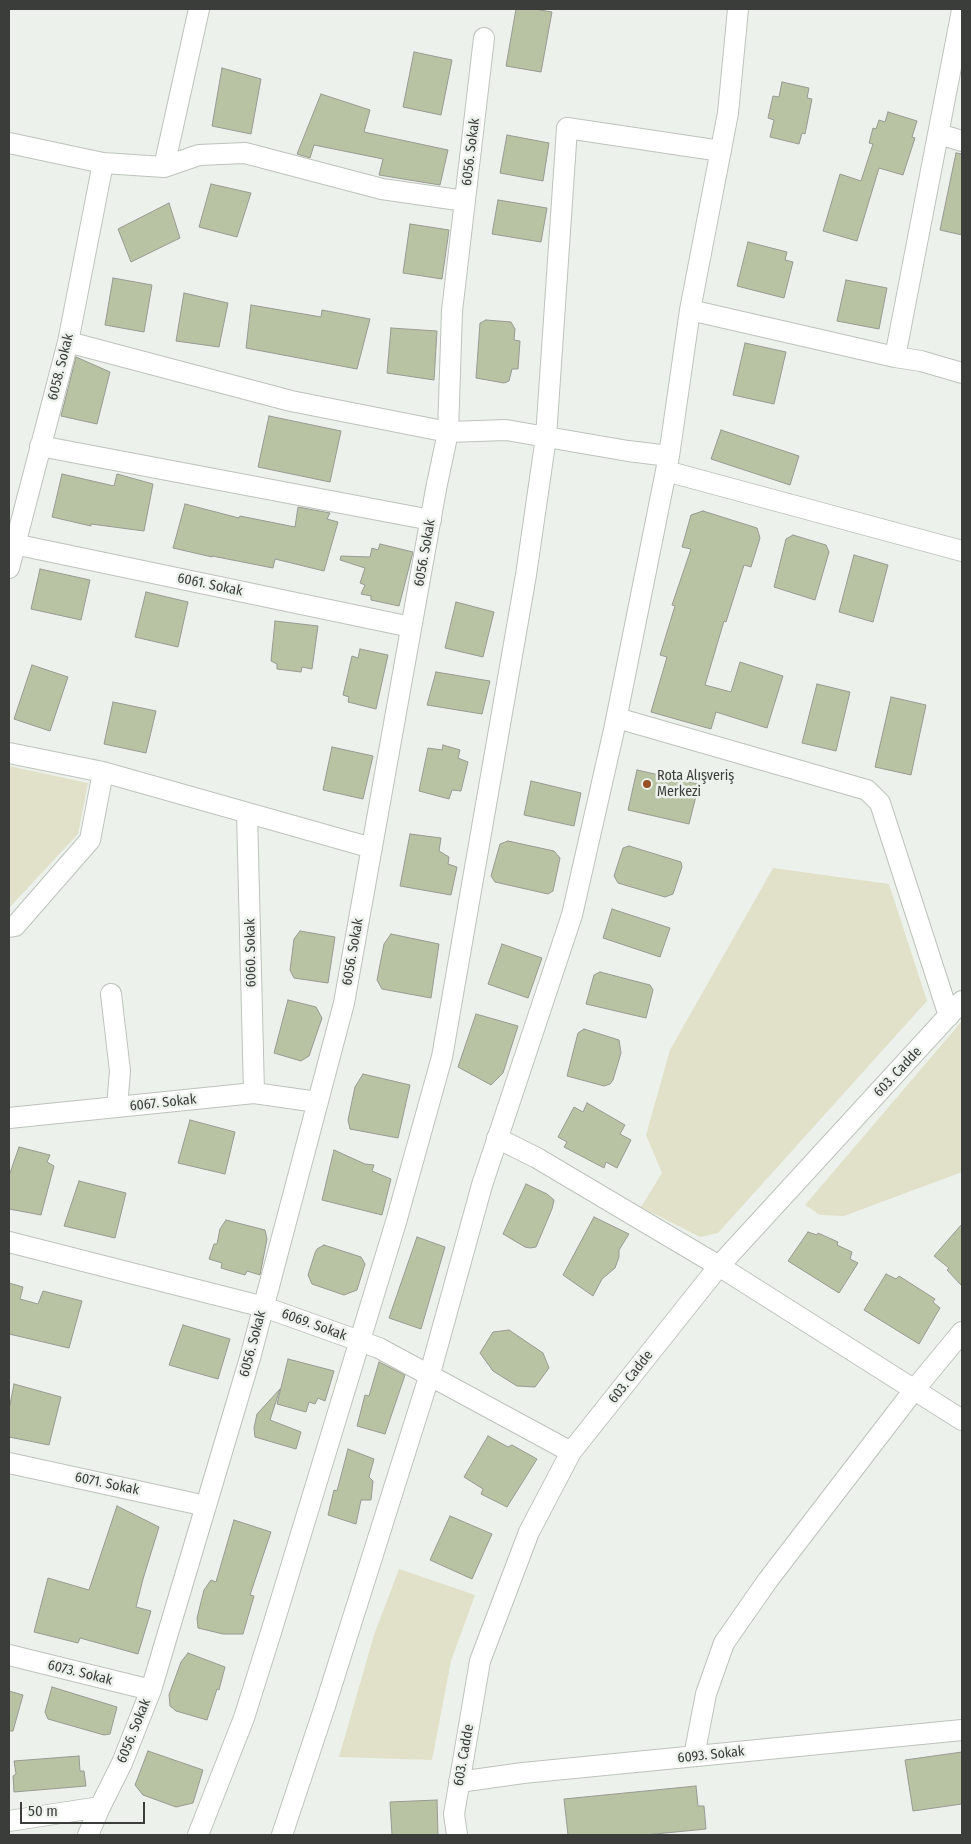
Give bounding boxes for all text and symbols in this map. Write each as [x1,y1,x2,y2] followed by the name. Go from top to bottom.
[459,117,483,187] street label: 6056. Sokak
[45,332,77,402] street label: 6058. Sokak
[411,518,439,588] street label: 6056. Sokak
[176,570,244,600] street label: 6061. Sokak
[657,768,734,800] place label: Rota Alışveriş Merkezi
[641,778,653,790] marker: Rota Alışveriş Merkezi
[339,917,367,987] street label: 6056. Sokak
[242,918,260,988] street label: 6060. Sokak
[871,1043,925,1101] street label: 603. Cadde
[129,1091,197,1115] street label: 6067. Sokak
[279,1305,349,1345] street label: 6069. Sokak
[236,1309,270,1379] street label: 6056. Sokak
[605,1347,657,1407] street label: 603. Cadde
[73,1469,141,1499] street label: 6071. Sokak
[46,1657,114,1689] street label: 6073. Sokak
[113,1696,155,1766] street label: 6056. Sokak
[450,1723,478,1787] street label: 603. Cadde
[677,1743,745,1767] street label: 6093. Sokak
[22,1792,148,1824] scale bar
[28,1802,58,1820] text: 50 m

